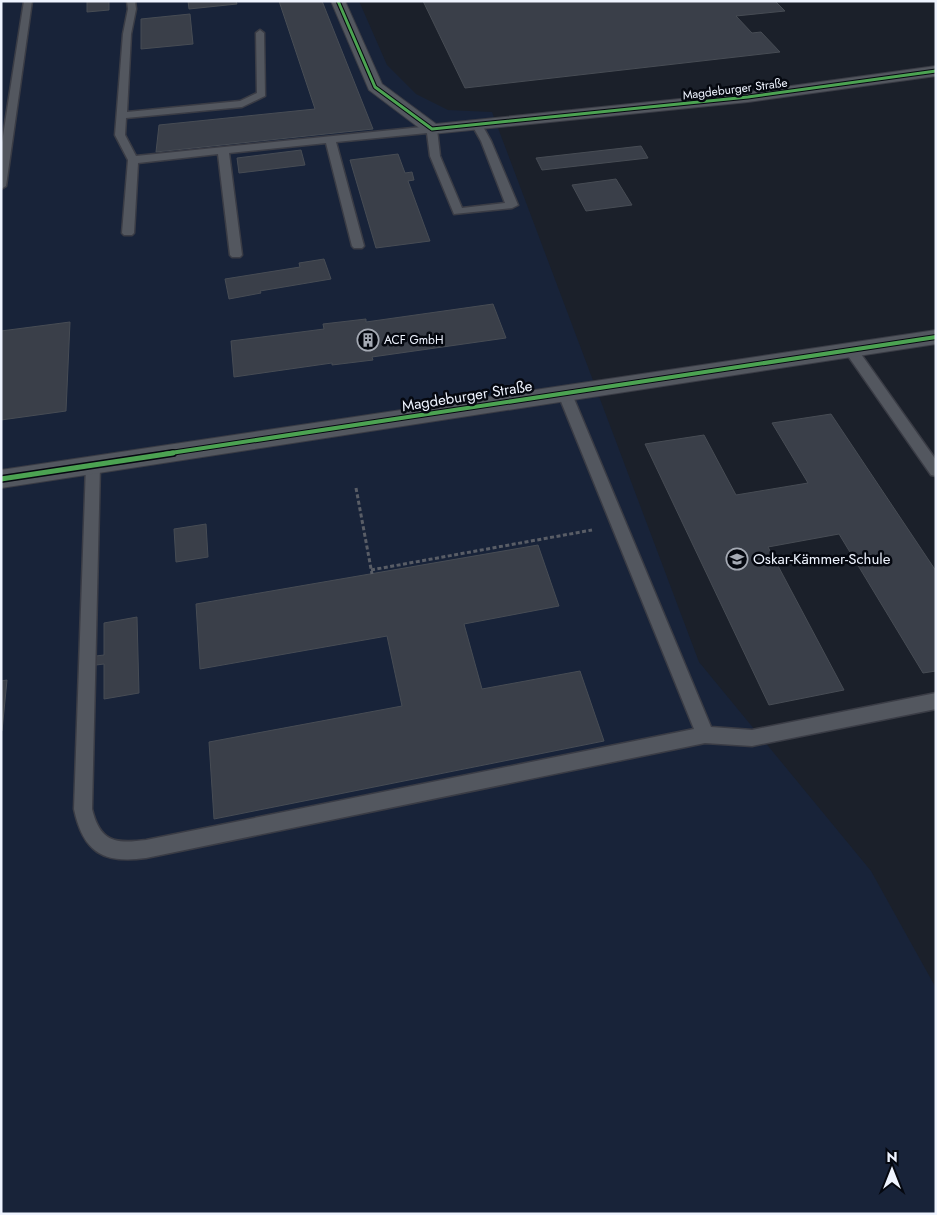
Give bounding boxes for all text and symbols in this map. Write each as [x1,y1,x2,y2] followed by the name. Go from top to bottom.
[682,74,788,104] street label: Magdeburger Straße
[356,328,380,352] building icon: ACF GmbH
[384,331,443,349] place label: ACF GmbH
[400,375,534,417] street label: Magdeburger Straße
[725,547,749,571] school or university icon: Oskar-Kämmer-Schule
[753,548,891,570] place label: Oskar-Kämmer-Schule
[867,1145,917,1195] north arrow
[886,1147,898,1167] text: N

